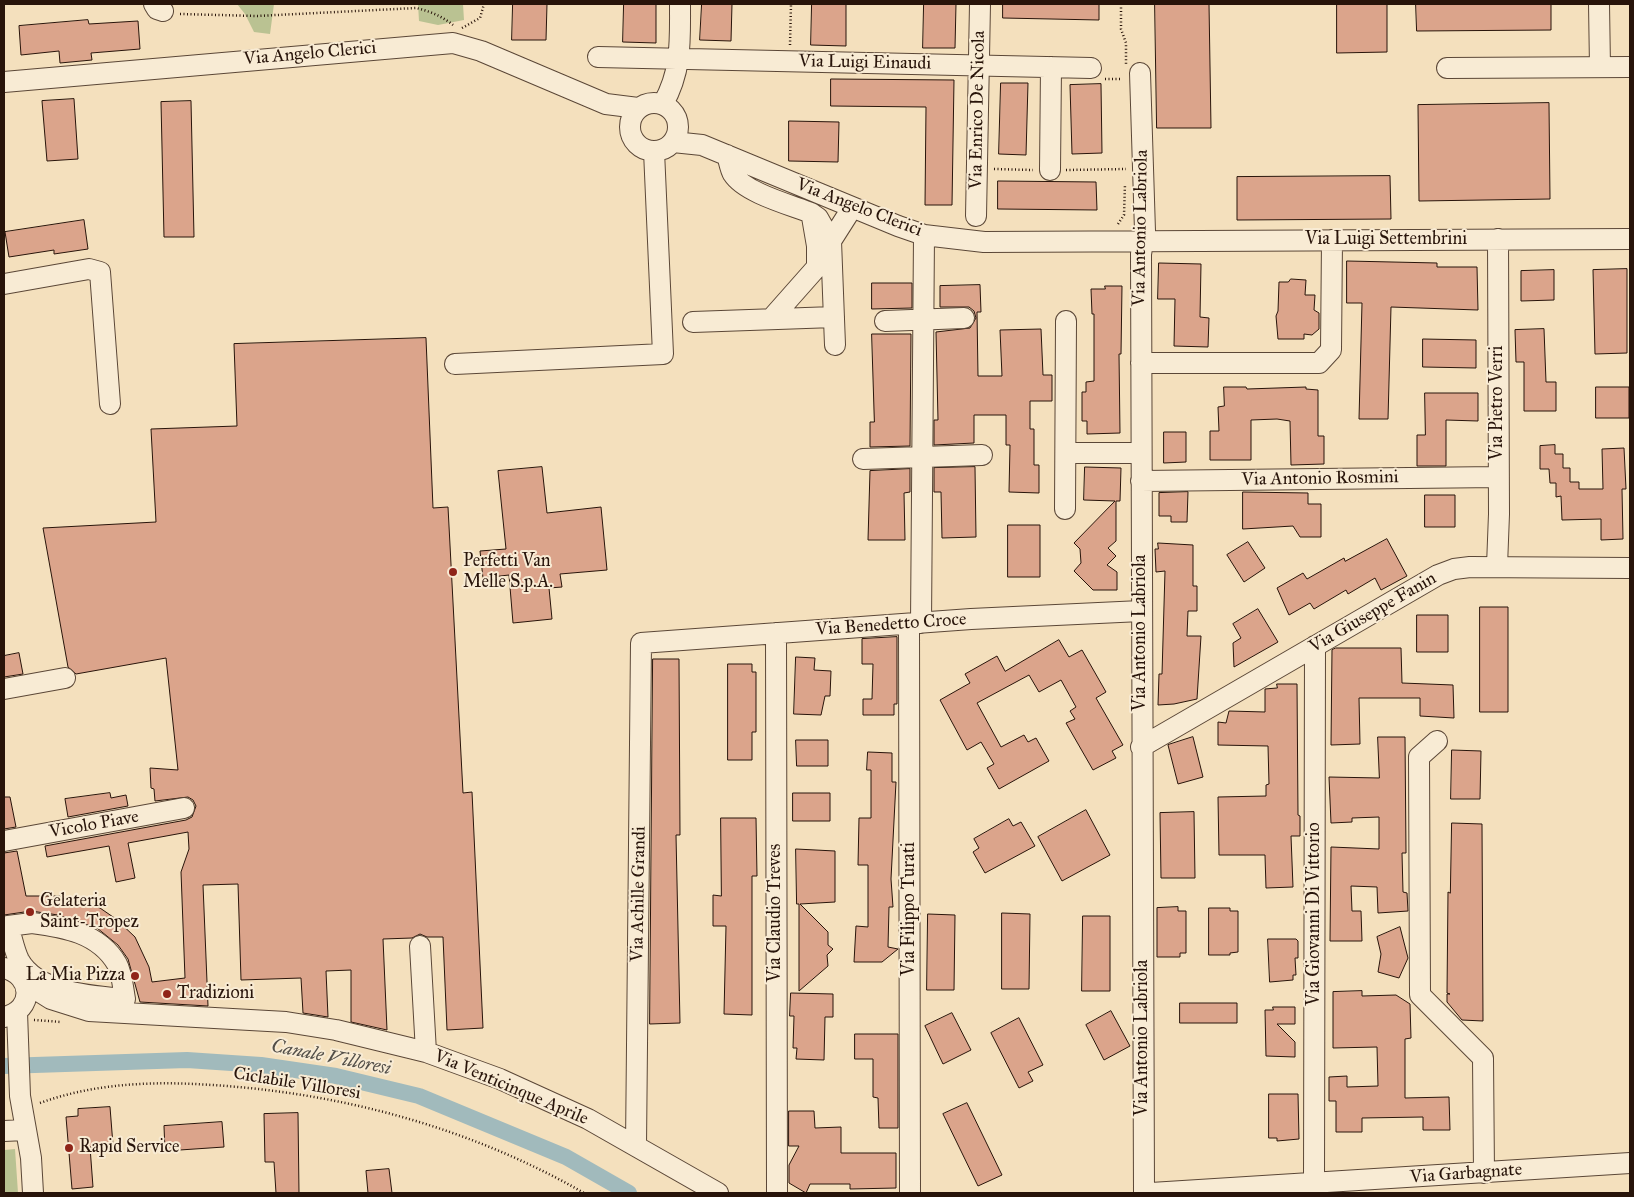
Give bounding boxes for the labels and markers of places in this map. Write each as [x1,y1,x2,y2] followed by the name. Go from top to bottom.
[463,551,553,594] place label: Perfetti Van Melle S.p.A.
[447,566,459,578] marker: Perfetti Van Melle S.p.A.
[40,891,139,934] place label: Gelateria Saint-Tropez
[24,906,36,918] marker: Gelateria Saint-Tropez
[26,965,125,987] place label: La Mia Pizza
[129,970,141,982] marker: La Mia Pizza
[177,983,254,1005] place label: Tradizioni
[161,988,173,1000] marker: Tradizioni
[79,1137,180,1159] place label: Rapid Service
[63,1142,75,1154] marker: Rapid Service

